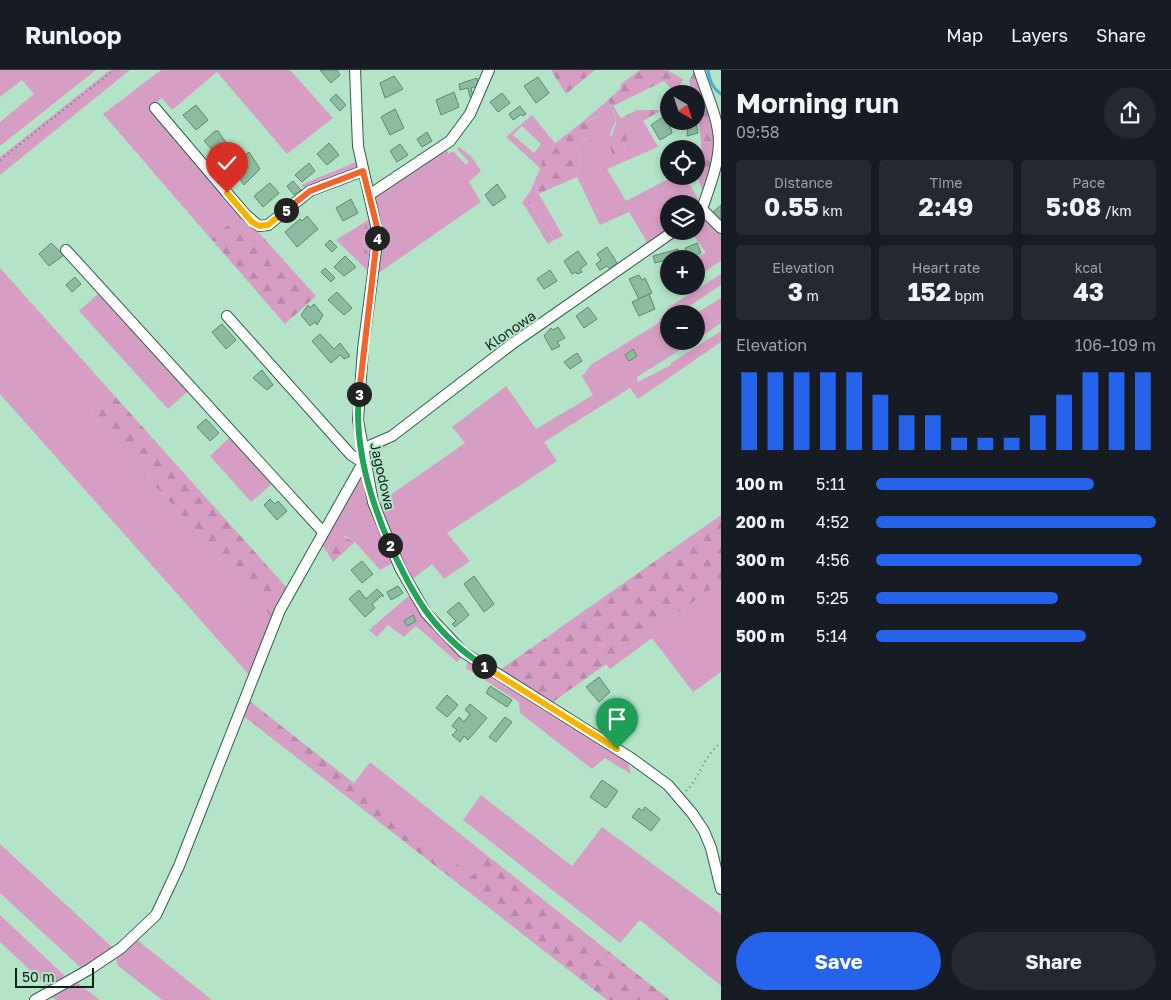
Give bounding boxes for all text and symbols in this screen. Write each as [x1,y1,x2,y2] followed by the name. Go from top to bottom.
[25,20,122,49] text: Runloop
[946,24,983,46] text: Map
[1011,24,1068,46] text: Layers
[1096,24,1146,46] text: Share
[660,85,705,130] north arrow
[660,85,705,350] map controls
[736,86,899,119] text: Morning run
[1104,87,1156,139] button: share
[736,122,779,142] text: 09:58
[660,140,705,185] button: locate
[206,142,248,193] pin
[213,149,241,177] icon: check
[774,174,833,191] text: Distance
[930,174,962,191] text: Time
[1072,174,1105,191] text: Pace
[764,191,819,222] text: 0.55
[919,191,973,222] text: 2:49
[1046,191,1101,222] text: 5:08
[660,195,705,240] button: layers
[274,198,298,222] pin: 5
[282,202,291,219] text: 5
[819,202,843,219] text: km
[1101,202,1132,219] text: /km
[364,226,390,250] pin: 4
[373,230,382,247] text: 4
[660,250,705,295] button: +
[772,259,834,276] text: Elevation
[912,259,980,276] text: Heart rate
[1075,259,1102,276] text: kcal
[788,276,803,307] text: 3
[908,276,951,307] text: 152
[1073,276,1104,307] text: 43
[803,287,819,304] text: m
[951,287,984,304] text: bpm
[660,305,705,350] button: −
[481,306,539,354] street label: Klonowa
[736,335,807,355] text: Elevation
[1075,335,1156,355] text: 106–109 m
[346,382,372,406] pin: 3
[355,386,364,403] text: 3
[367,441,399,511] street label: Jagodowa
[736,474,783,494] text: 100 m
[816,474,846,494] text: 5:11
[736,512,785,532] text: 200 m
[816,512,849,532] text: 4:52
[378,532,402,558] pin: 2
[386,537,395,554] text: 2
[736,550,785,570] text: 300 m
[816,550,850,570] text: 4:56
[736,588,785,608] text: 400 m
[816,588,849,608] text: 5:25
[736,626,785,646] text: 500 m
[816,626,848,646] text: 5:14
[472,654,496,678] pin: 1
[481,658,488,675] text: 1
[596,698,638,749] pin
[603,705,631,733] icon: arrive
[736,932,941,990] button: Save
[951,932,1156,990] button: Share
[15,965,94,988] scale bar
[22,968,55,985] text: 50 m

